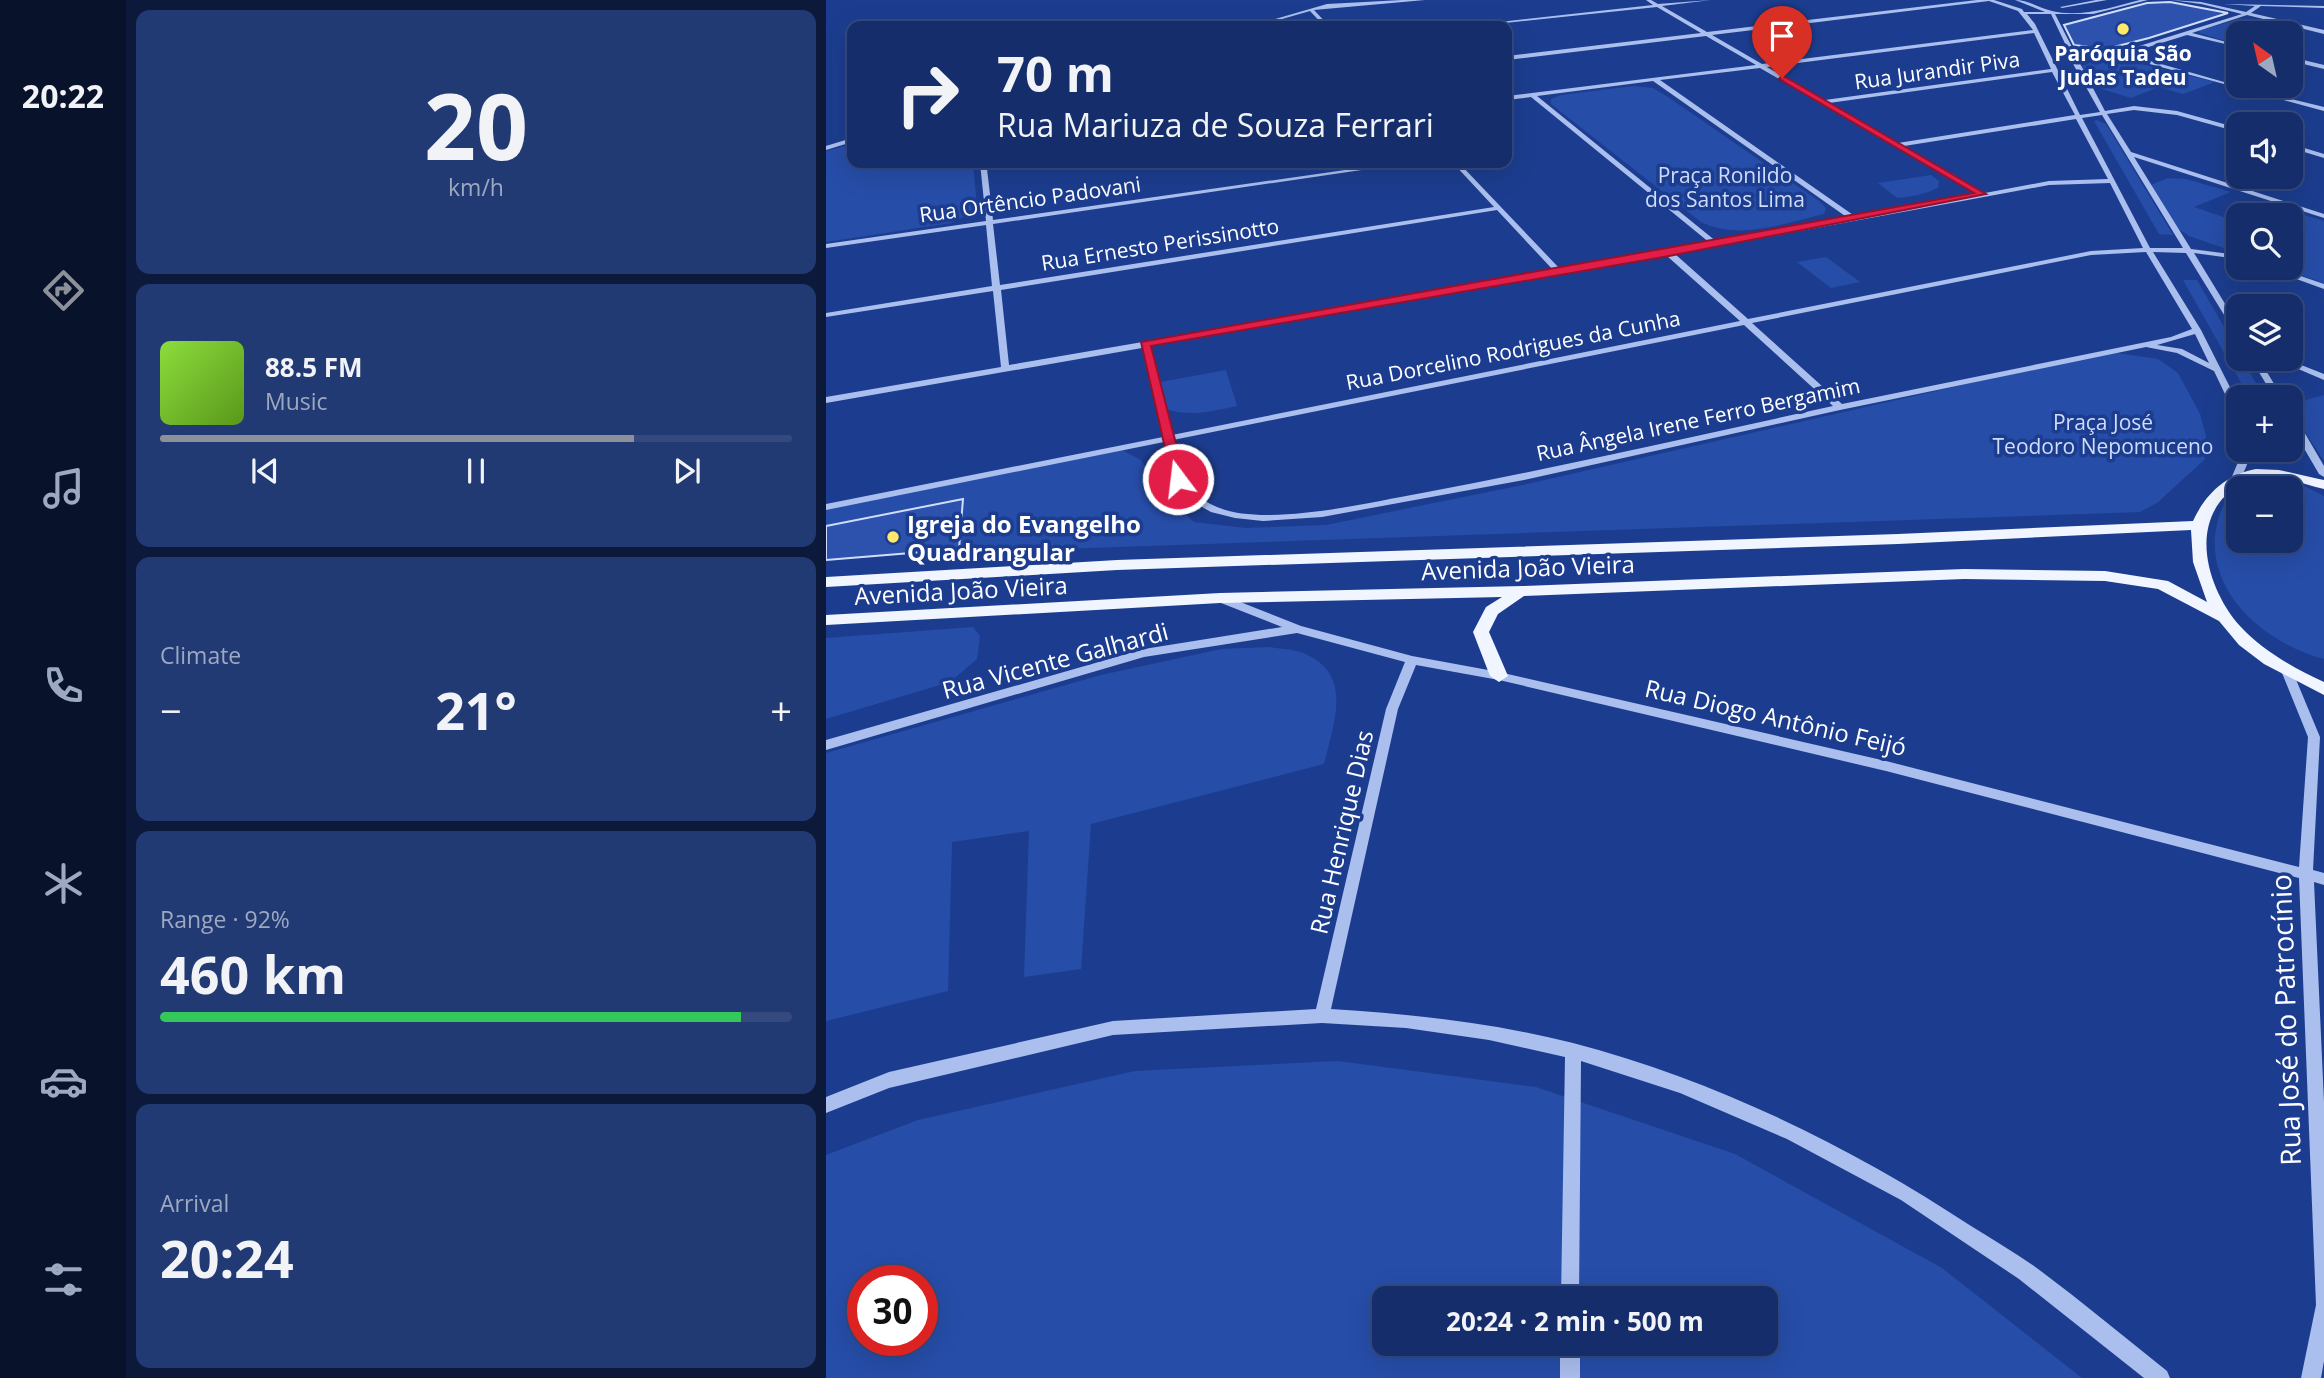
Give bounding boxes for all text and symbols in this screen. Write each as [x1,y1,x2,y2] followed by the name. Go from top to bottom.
[1752,6,1812,78] pin
[1763,17,1801,55] icon: arrive
[2115,21,2131,37] marker: Paróquia São Judas Tadeu
[2226,21,2303,98] north arrow
[2226,21,2303,553] map controls
[2054,39,2192,91] place label: Paróquia São Judas Tadeu
[997,40,1114,106] text: 70 m
[1852,45,2022,95] street label: Rua Jurandir Piva
[882,49,973,140] icon: right
[424,63,528,187] text: 20
[22,74,104,117] text: 20:22
[997,103,1434,146] text: Rua Mariuza de Souza Ferrari
[2226,112,2303,189] button: sound
[1645,161,1805,213] park label: Praça Ronildo dos Santos Lima
[917,170,1143,228] street label: Rua Ortêncio Padovani
[448,171,504,203] text: km/h
[2226,203,2303,280] button: search
[1039,211,1281,277] street label: Rua Ernesto Perissinotto
[39,266,88,315] icon: directions
[2226,294,2303,371] button: layers
[1343,304,1683,396] street label: Rua Dorcelino Rodrigues da Cunha
[265,349,363,385] text: 88.5 FM
[1534,371,1862,467] street label: Rua Ângela Irene Ferro Bergamim
[265,385,328,417] text: Music
[2226,385,2303,462] button: +
[1993,408,2213,460] park label: Praça José Teodoro Nepomuceno
[1141,442,1215,516] position arrow
[246,452,284,490] icon: previous
[457,452,495,490] icon: pause
[668,452,706,490] icon: next
[39,464,88,513] icon: music
[2226,476,2303,553] button: −
[907,507,1141,568] place label: Igreja do Evangelho Quadrangular
[885,529,901,545] marker: Igreja do Evangelho Quadrangular
[1421,547,1635,587] street label: Avenida João Vieira
[853,568,1069,612] street label: Avenida João Vieira
[938,614,1172,706] street label: Rua Vicente Galhardi
[160,639,241,671] text: Climate
[39,661,88,710] icon: phone
[1642,671,1910,763] street label: Rua Diogo Antônio Feijó
[435,674,517,745] text: 21°
[160,684,182,736] text: −
[770,684,792,736] text: +
[1302,727,1380,937] street label: Rua Henrique Dias
[39,859,88,908] icon: climate
[2261,874,2309,1166] street label: Rua José do Patrocínio
[160,903,290,935] text: Range · 92%
[160,938,346,1009] text: 460 km
[39,1057,88,1106] icon: car
[160,1187,229,1219] text: Arrival
[160,1222,294,1293] text: 20:24
[39,1255,88,1304] icon: filters
[847,1265,938,1356] speed limit sign: 30
[1446,1303,1704,1339] text: 20:24 · 2 min · 500 m

